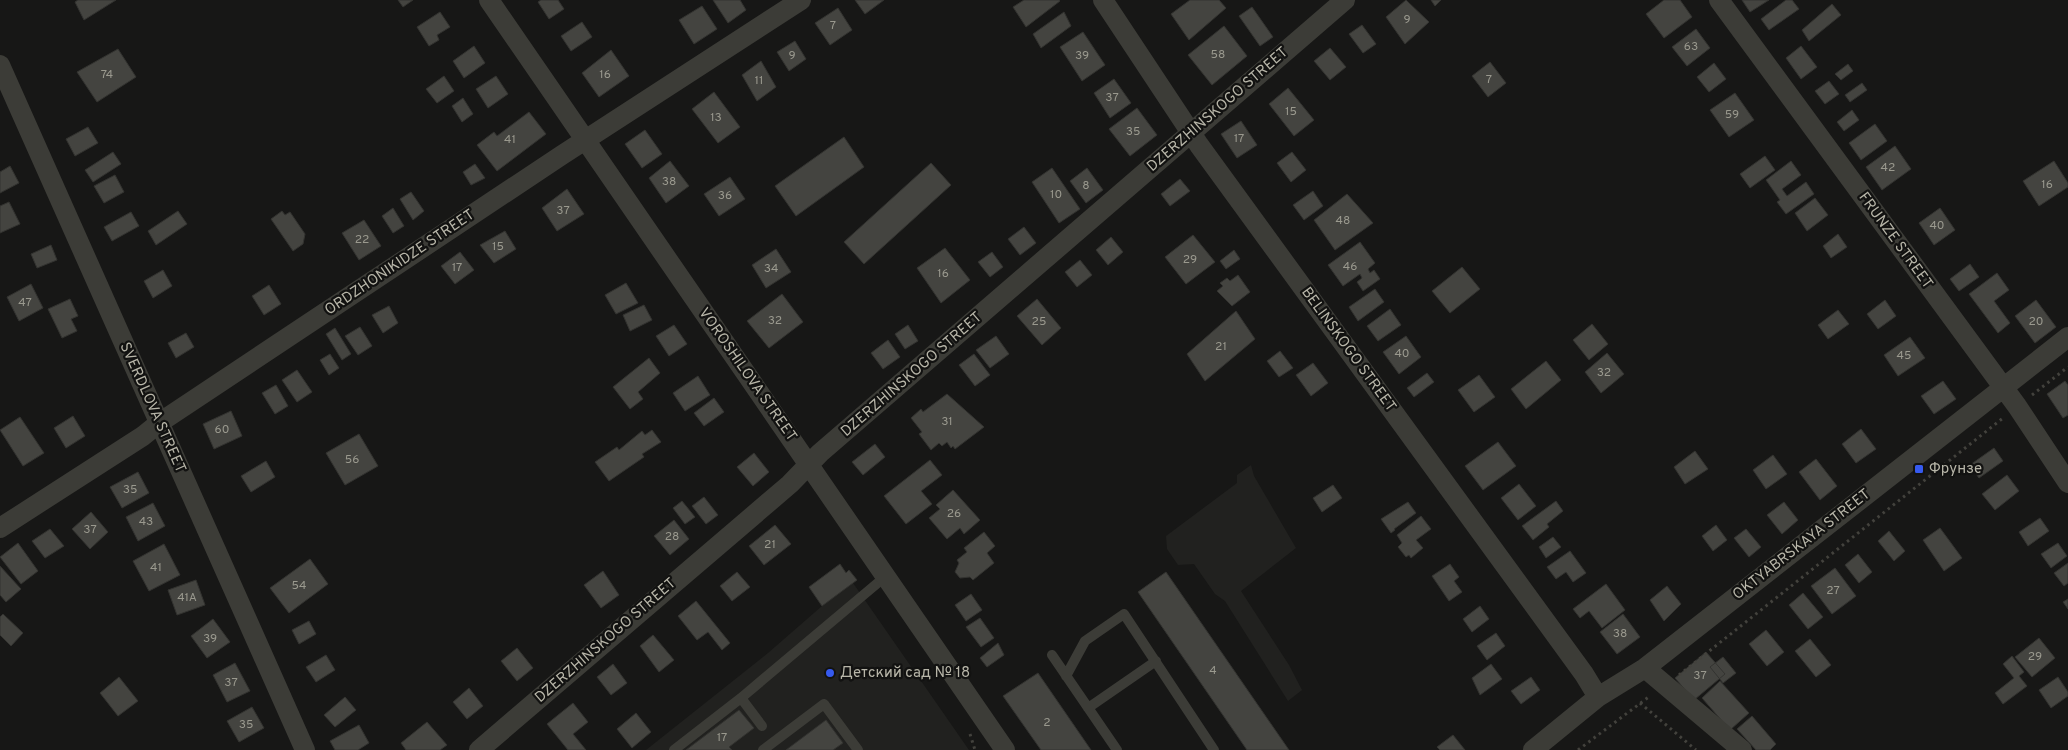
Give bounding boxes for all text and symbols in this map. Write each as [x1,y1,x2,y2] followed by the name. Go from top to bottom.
[1403,12,1411,28] house number: 9
[830,18,836,34] house number: 7
[1684,39,1698,55] house number: 63
[1143,43,1293,177] street label: DZERZHINSKOGO STREET
[1211,47,1225,63] house number: 58
[788,48,796,64] house number: 9
[1075,48,1089,64] house number: 39
[101,67,113,83] house number: 74
[599,67,611,83] house number: 16
[1486,72,1492,88] house number: 7
[755,73,763,89] house number: 11
[1105,90,1119,106] house number: 37
[1285,104,1297,120] house number: 15
[1725,107,1739,123] house number: 59
[710,110,722,126] house number: 13
[1126,124,1140,140] house number: 35
[1234,131,1244,147] house number: 17
[504,132,516,148] house number: 41
[1881,160,1895,176] house number: 42
[662,174,676,190] house number: 38
[2041,177,2053,193] house number: 16
[1082,178,1090,194] house number: 8
[1050,187,1062,203] house number: 10
[718,188,732,204] house number: 36
[1854,189,1936,293] street label: FRUNZE STREET
[556,203,570,219] house number: 37
[321,206,479,320] street label: ORDZHONIKIDZE STREET
[1336,213,1350,229] house number: 48
[1929,218,1945,234] house number: 40
[355,232,369,248] house number: 22
[492,239,504,255] house number: 15
[1183,252,1197,268] house number: 29
[1343,259,1357,275] house number: 46
[452,260,462,276] house number: 17
[764,261,778,277] house number: 34
[937,266,949,282] house number: 16
[1296,284,1400,416] street label: BELINSKOGO STREET
[18,295,32,311] house number: 47
[694,304,800,446] street label: VOROSHILOVA STREET
[837,308,987,442] street label: DZERZHINSKOGO STREET
[768,313,782,329] house number: 32
[1032,314,1046,330] house number: 25
[2028,314,2044,330] house number: 20
[1215,339,1227,355] house number: 21
[115,340,189,476] street label: SVERDLOVA STREET
[1394,346,1410,362] house number: 40
[1897,348,1911,364] house number: 45
[1597,365,1611,381] house number: 32
[941,414,953,430] house number: 31
[215,422,229,438] house number: 60
[345,452,359,468] house number: 56
[1929,460,1982,479] place label: Фрунзе
[1913,463,1925,475] marker: Фрунзе
[123,482,137,498] house number: 35
[1729,485,1875,605] street label: OKTYABRSKAYA STREET
[947,506,961,522] house number: 26
[139,514,153,530] house number: 43
[83,522,97,538] house number: 37
[665,529,679,545] house number: 28
[764,537,776,553] house number: 21
[150,560,162,576] house number: 41
[531,574,681,708] street label: DZERZHINSKOGO STREET
[291,578,307,594] house number: 54
[1826,583,1840,599] house number: 27
[177,590,197,606] house number: 41А
[1613,626,1627,642] house number: 38
[203,631,217,647] house number: 39
[2028,649,2042,665] house number: 29
[1209,663,1217,679] house number: 4
[840,664,970,683] place label: Детский сад № 18
[824,667,836,679] marker: Детский сад № 18
[1693,668,1707,684] house number: 37
[224,675,238,691] house number: 37
[1043,715,1051,731] house number: 2
[239,717,253,733] house number: 35
[717,730,727,746] house number: 17

